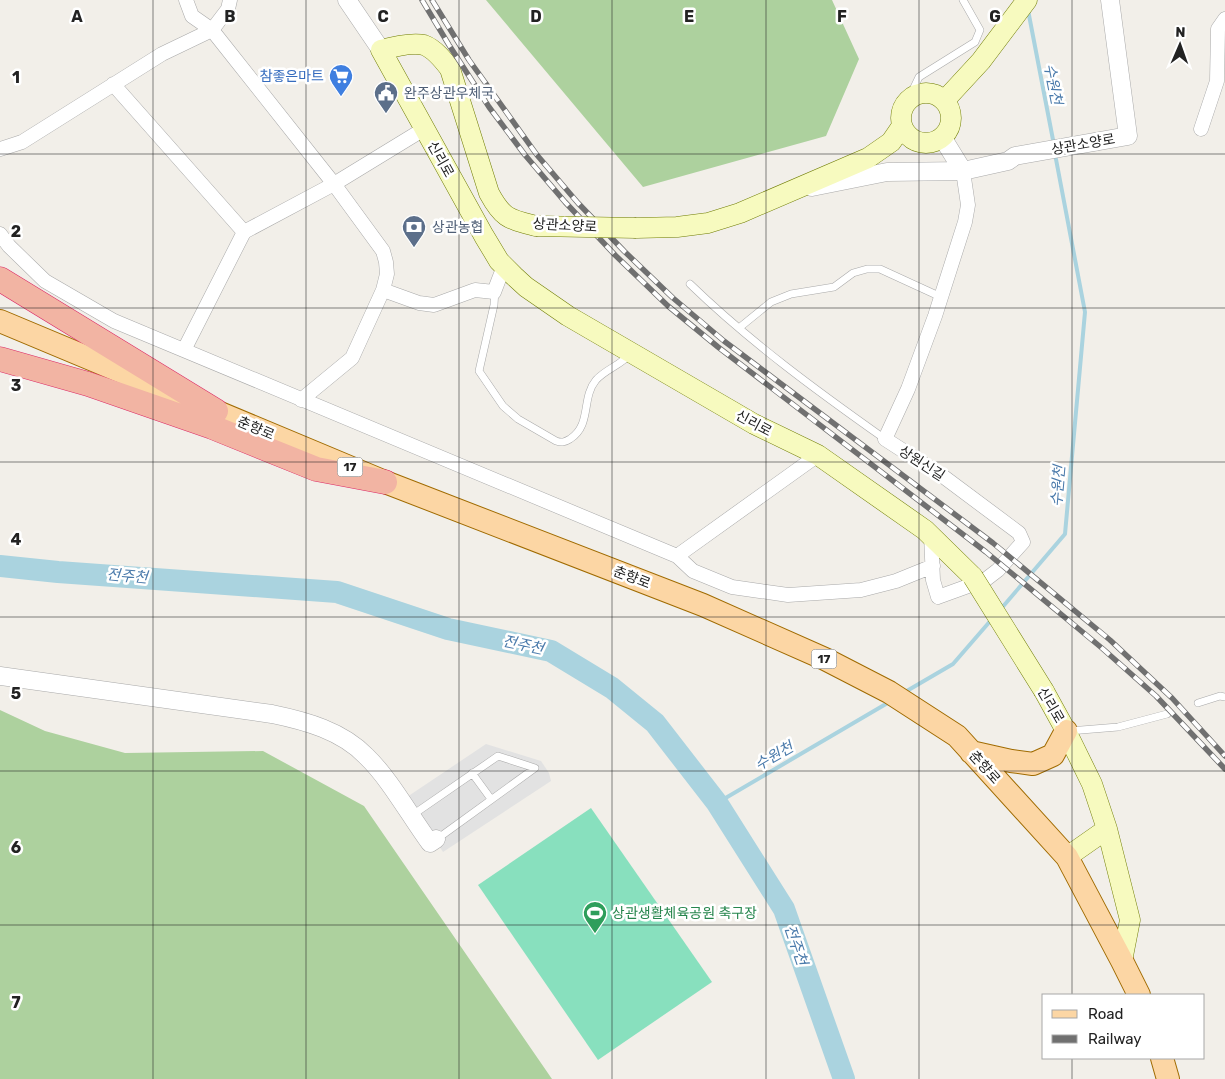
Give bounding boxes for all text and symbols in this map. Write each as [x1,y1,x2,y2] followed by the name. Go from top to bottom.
[71,7,83,26] text: A
[224,7,236,26] text: B
[377,7,389,26] text: C
[530,7,542,26] text: D
[684,7,694,26] text: E
[837,7,847,26] text: F
[989,7,1001,26] text: G
[1155,20,1205,70] north arrow
[1175,24,1186,41] text: N
[1040,62,1066,108] water label: 수원천
[328,63,354,97] supermarket icon: 참좋은마트
[12,68,20,87] text: 1
[260,68,324,85] place label: 참좋은마트
[373,80,399,114] public building icon: 완주상관우체국
[404,85,494,102] place label: 완주상관우체국
[1050,131,1116,158] street label: 상관소양로
[424,138,457,180] street label: 신리로
[401,214,427,248] bank icon: 상관농협
[532,215,598,236] street label: 상관소양로
[432,219,484,236] place label: 상관농협
[11,222,21,241] text: 2
[11,376,21,395] text: 3
[733,407,775,440] street label: 신리로
[235,413,277,444] street label: 춘향로
[895,442,948,485] street label: 상원신길
[338,458,362,477] road number: 17
[1047,462,1069,507] water label: 수원천
[11,530,22,549] text: 4
[611,563,653,592] street label: 춘향로
[106,565,151,587] water label: 전주천
[501,632,547,659] water label: 전주천
[812,650,836,669] road number: 17
[11,684,21,703] text: 5
[1034,684,1068,726] street label: 신리로
[752,737,798,774] water label: 수원천
[965,747,1004,787] street label: 춘향로
[11,838,21,857] text: 6
[582,900,608,934] sports icon: 상관생활체육공원 축구장
[612,905,757,922] place label: 상관생활체육공원 축구장
[781,922,812,970] water label: 전주천
[11,993,21,1012] text: 7
[1042,994,1205,1059] legend
[1088,1005,1124,1023] text: Road
[1088,1030,1142,1048] text: Railway

